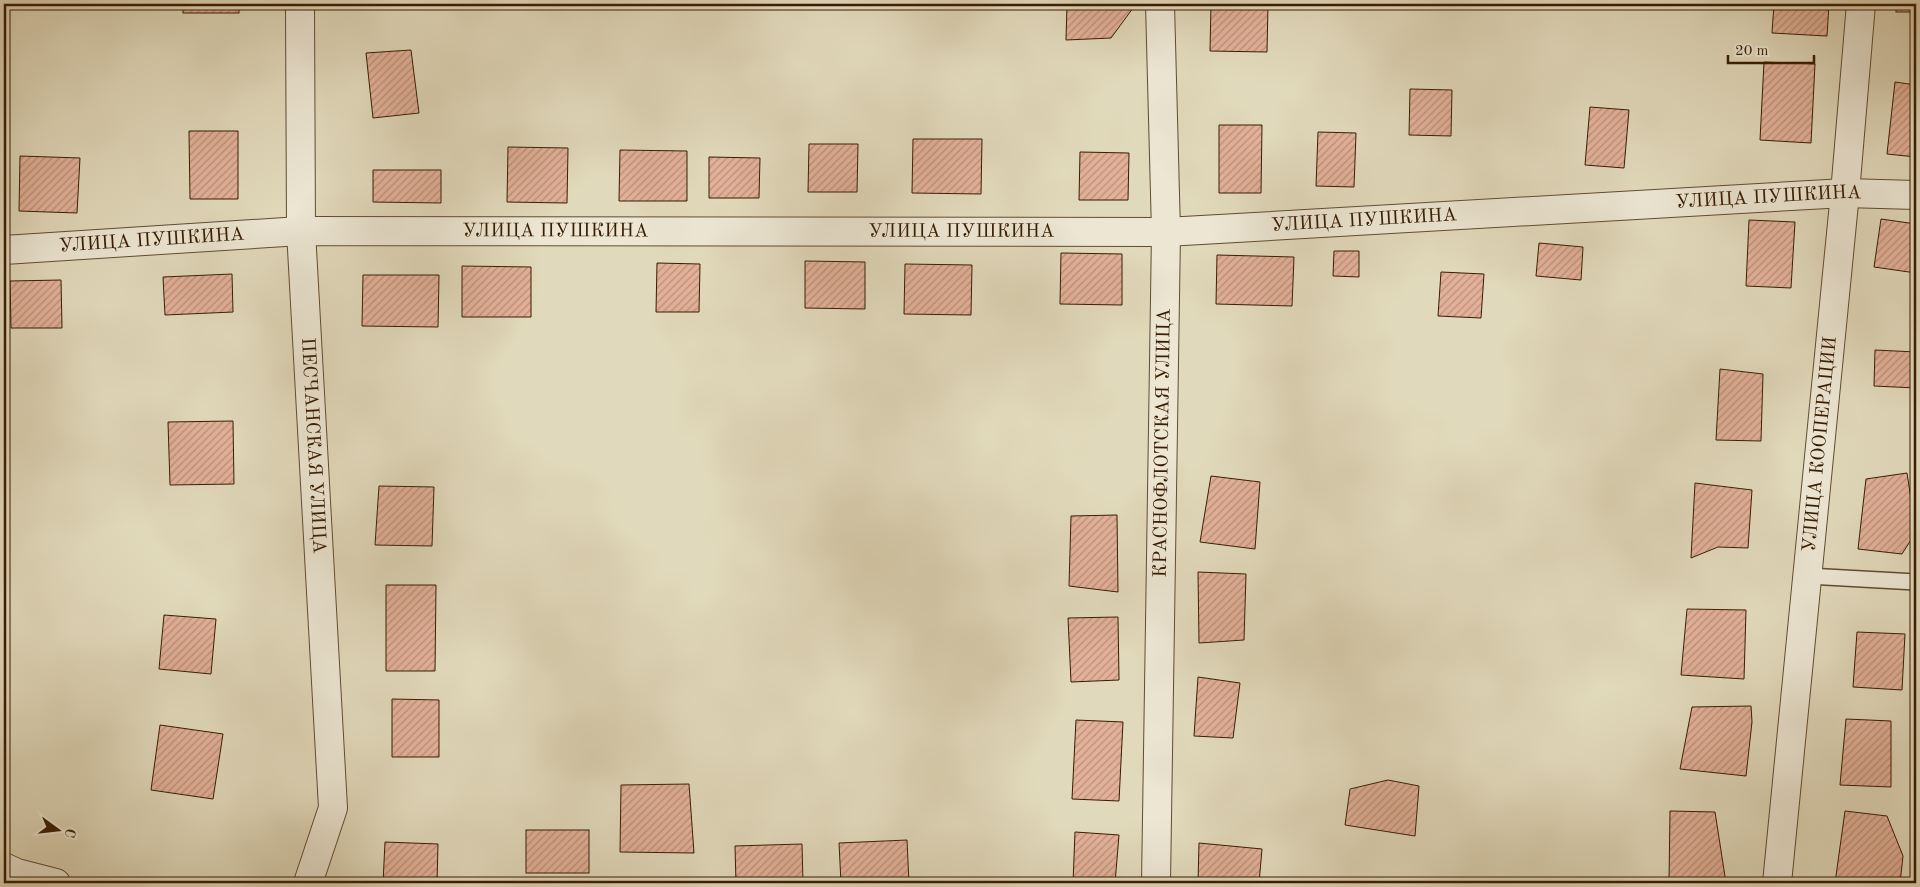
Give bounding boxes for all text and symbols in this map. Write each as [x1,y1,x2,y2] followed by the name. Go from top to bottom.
[1728,32,1814,64] scale bar
[1735,44,1769,59] text: 20 m
[1675,183,1862,212] street label: УЛИЦА ПУШКИНА
[1271,206,1458,235] street label: УЛИЦА ПУШКИНА
[462,222,649,241] street label: УЛИЦА ПУШКИНА
[868,222,1055,241] street label: УЛИЦА ПУШКИНА
[58,225,246,256] street label: УЛИЦА ПУШКИНА
[1151,308,1174,578] street label: КРАСНОФЛОТСКАЯ УЛИЦА
[1800,335,1840,553] street label: УЛИЦА КООПЕРАЦИИ
[297,337,328,555] street label: ПЕСЧАНСКАЯ УЛИЦА
[32,804,82,854] north arrow
[62,827,78,839] text: С

